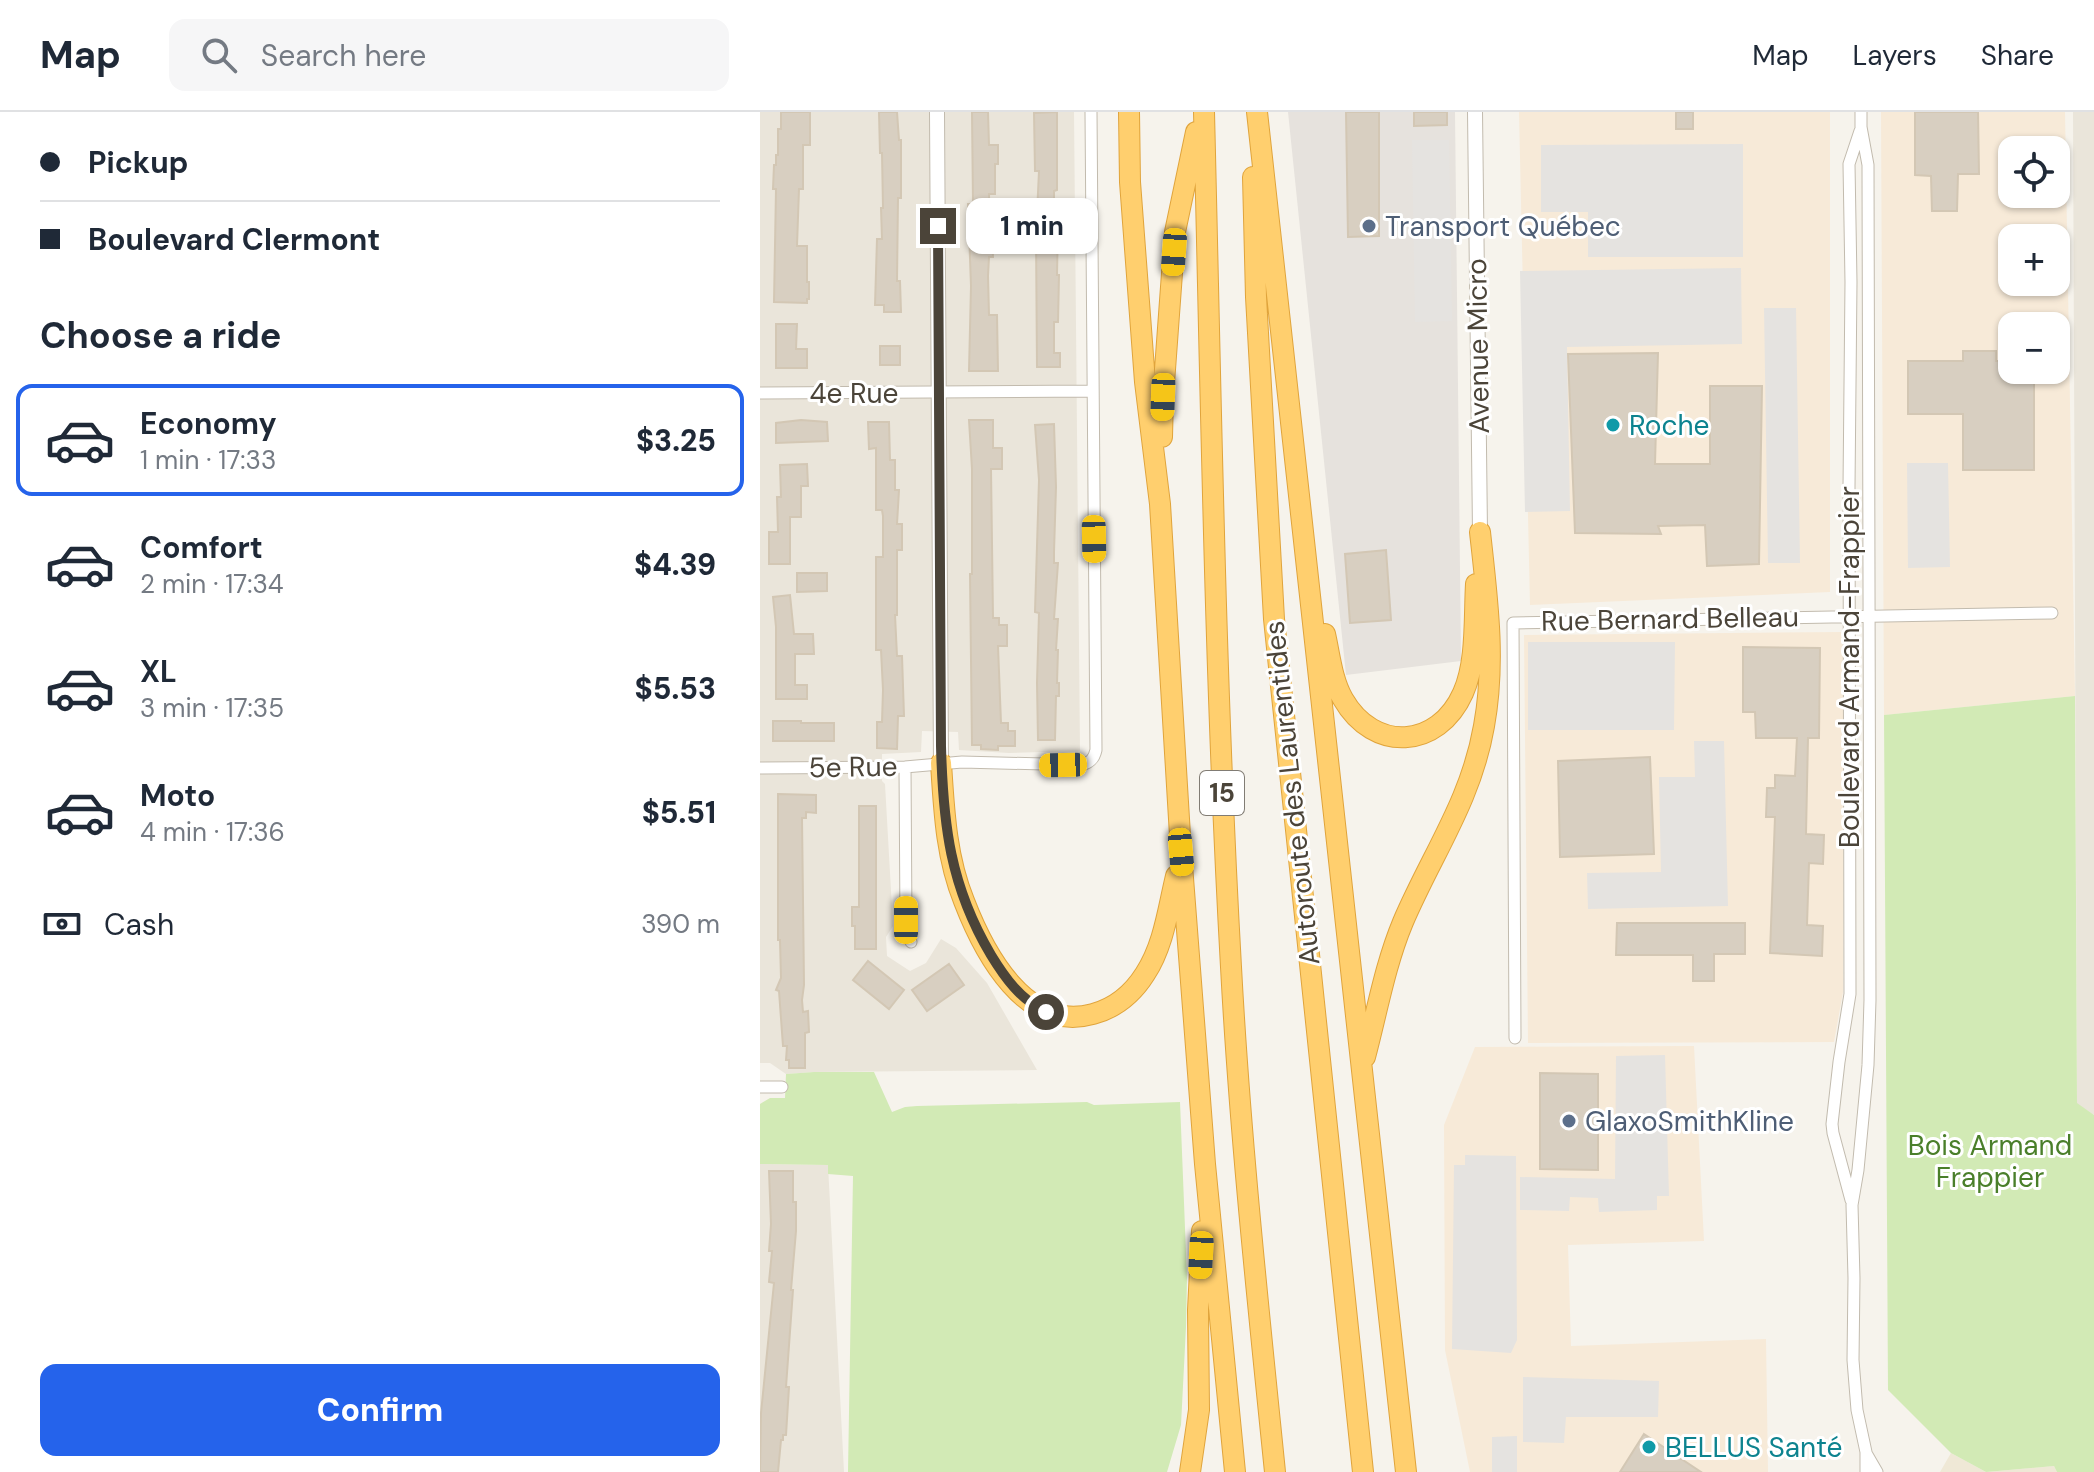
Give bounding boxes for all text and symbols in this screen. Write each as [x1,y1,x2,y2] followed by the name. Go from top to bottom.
[169,19,729,91] search box
[40,30,121,80] text: Map
[197,33,241,77] icon: search
[261,36,426,75] text: Search here
[1752,37,1809,74] text: Map
[1853,37,1937,74] text: Layers
[1981,37,2054,74] text: Share
[1998,136,2070,384] map controls
[1998,136,2070,208] button: locate
[88,143,188,182] text: Pickup
[966,198,1098,254] callout: 1 min
[920,208,956,244] route end
[1385,208,1621,245] place label: Transport Québec
[1000,209,1064,243] text: 1 min
[1360,217,1378,235] marker: Transport Québec
[88,220,380,259] text: Boulevard Clermont
[1998,224,2070,296] button: +
[1160,227,1188,277] car
[1458,258,1498,434] street label: Avenue Micro
[40,312,281,359] text: Choose a ride
[1998,312,2070,384] button: −
[1150,373,1176,421] car
[810,375,898,412] street label: 4e Rue
[44,404,116,476] icon: car
[140,404,277,443] text: Economy
[1629,407,1709,444] place label: Roche
[1604,416,1622,434] marker: Roche
[636,421,716,460] text: $3.25
[140,443,276,477] text: 1 min · 17:33
[1831,486,1868,848] street label: Boulevard Armand-Frappier
[1082,515,1106,563] car
[44,528,116,600] icon: car
[140,528,263,567] text: Comfort
[634,545,716,584] text: $4.39
[140,567,284,601] text: 2 min · 17:34
[1541,598,1799,640] street label: Rue Bernard Belleau
[1256,619,1328,967] street label: Autoroute des Laurentides
[44,652,116,724] icon: car
[140,652,177,691] text: XL
[635,669,716,708] text: $5.53
[140,691,284,725] text: 3 min · 17:35
[808,748,898,786] street label: 5e Rue
[1039,753,1087,777] car
[1200,771,1244,815] road number: 15
[44,776,116,848] icon: car
[140,776,215,815] text: Moto
[642,793,716,832] text: $5.51
[140,815,285,849] text: 4 min · 17:36
[1167,827,1195,877] car
[894,896,918,944] car
[40,902,84,946] icon: cash
[104,905,174,944] text: Cash
[641,907,720,941] text: 390 m
[1028,994,1064,1030] route start
[1585,1103,1794,1140] place label: GlaxoSmithKline
[1560,1112,1578,1130] marker: GlaxoSmithKline
[1908,1127,2072,1196] park label: Bois Armand Frappier
[1188,1230,1214,1280] car
[40,1364,720,1456] button: Confirm
[1665,1429,1842,1466] place label: BELLUS Santé
[1640,1438,1658,1456] marker: BELLUS Santé

